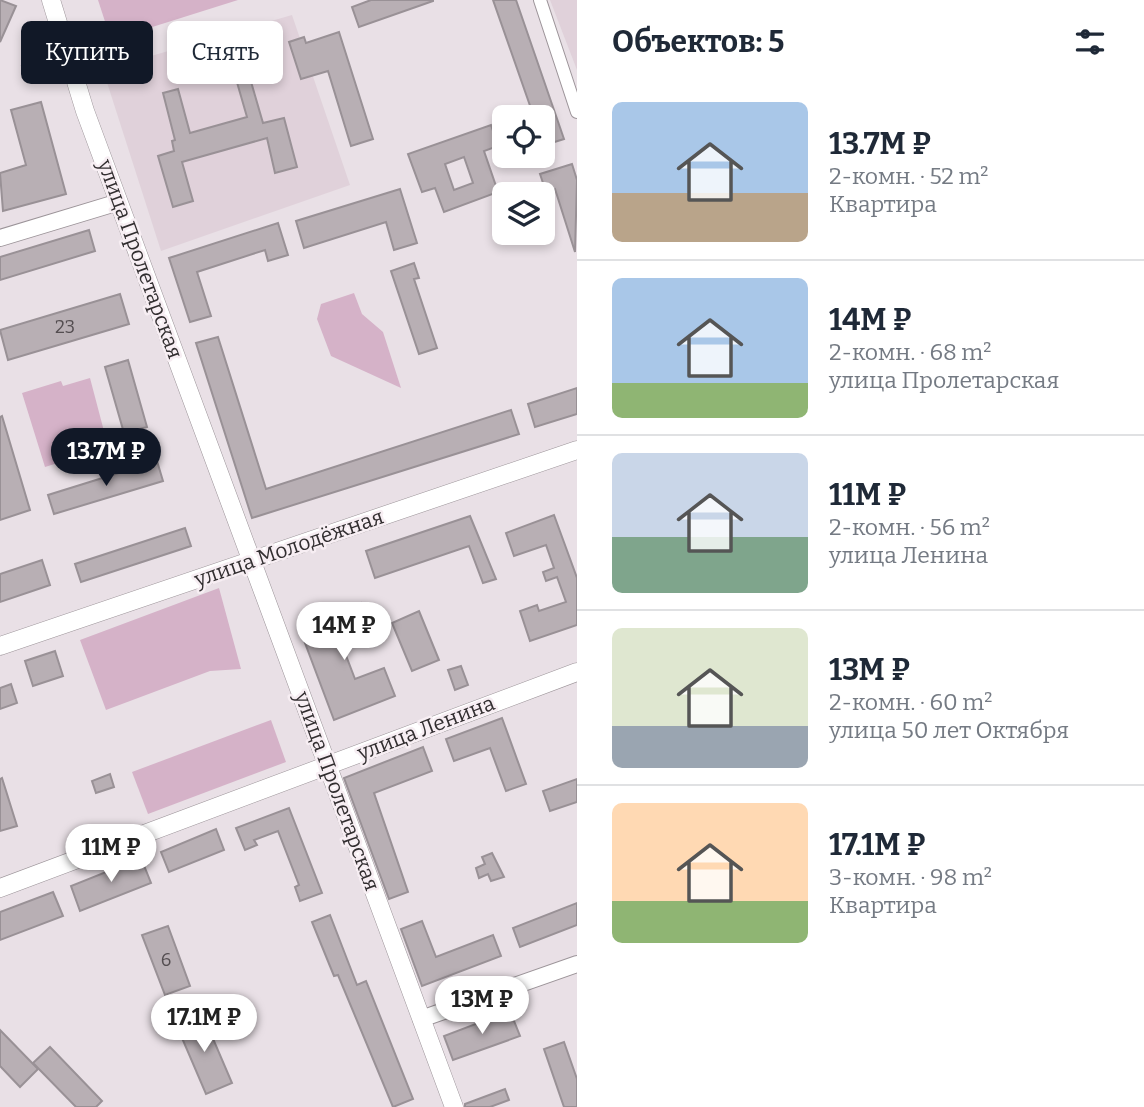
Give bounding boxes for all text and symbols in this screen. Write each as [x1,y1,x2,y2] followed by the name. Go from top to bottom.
[21,21,153,84] chip: Купить
[167,21,283,84] chip: Снять
[1071,23,1109,61] icon: filters
[612,24,784,60] text: Объектов: 5
[492,105,555,245] map controls
[492,105,555,168] button: locate
[829,126,931,162] text: 13.7M ₽
[668,130,752,214] icon: home
[92,155,188,362] street label: улица Пролетарская
[829,162,989,190] text: 2-комн. · 52 m²
[492,182,555,245] button: layers
[829,190,937,218] text: Квартира
[829,302,912,338] text: 14M ₽
[668,306,752,390] icon: home
[55,316,75,338] house number: 23
[829,338,991,366] text: 2-комн. · 68 m²
[829,366,1059,394] text: улица Пролетарская
[41,428,171,488] pin: 13.7M ₽
[67,437,145,465] text: 13.7M ₽
[829,477,906,513] text: 11M ₽
[668,481,752,565] icon: home
[190,503,387,593] street label: улица Молодёжная
[829,513,990,541] text: 2-комн. · 56 m²
[829,541,988,569] text: улица Ленина
[295,602,393,662] pin: 14M ₽
[312,611,376,639] text: 14M ₽
[829,652,910,688] text: 13M ₽
[668,656,752,740] icon: home
[289,687,385,894] street label: улица Пролетарская
[829,688,992,716] text: 2-комн. · 60 m²
[353,690,499,767] street label: улица Ленина
[829,716,1069,744] text: улица 50 лет Октября
[62,824,160,884] pin: 11M ₽
[829,827,926,863] text: 17.1M ₽
[668,831,752,915] icon: home
[81,833,141,861] text: 11M ₽
[829,863,992,891] text: 3-комн. · 98 m²
[829,891,937,919] text: Квартира
[161,949,171,971] house number: 6
[433,976,531,1036] pin: 13M ₽
[451,985,513,1013] text: 13M ₽
[139,995,269,1054] pin: 17.1M ₽
[167,1003,241,1031] text: 17.1M ₽

